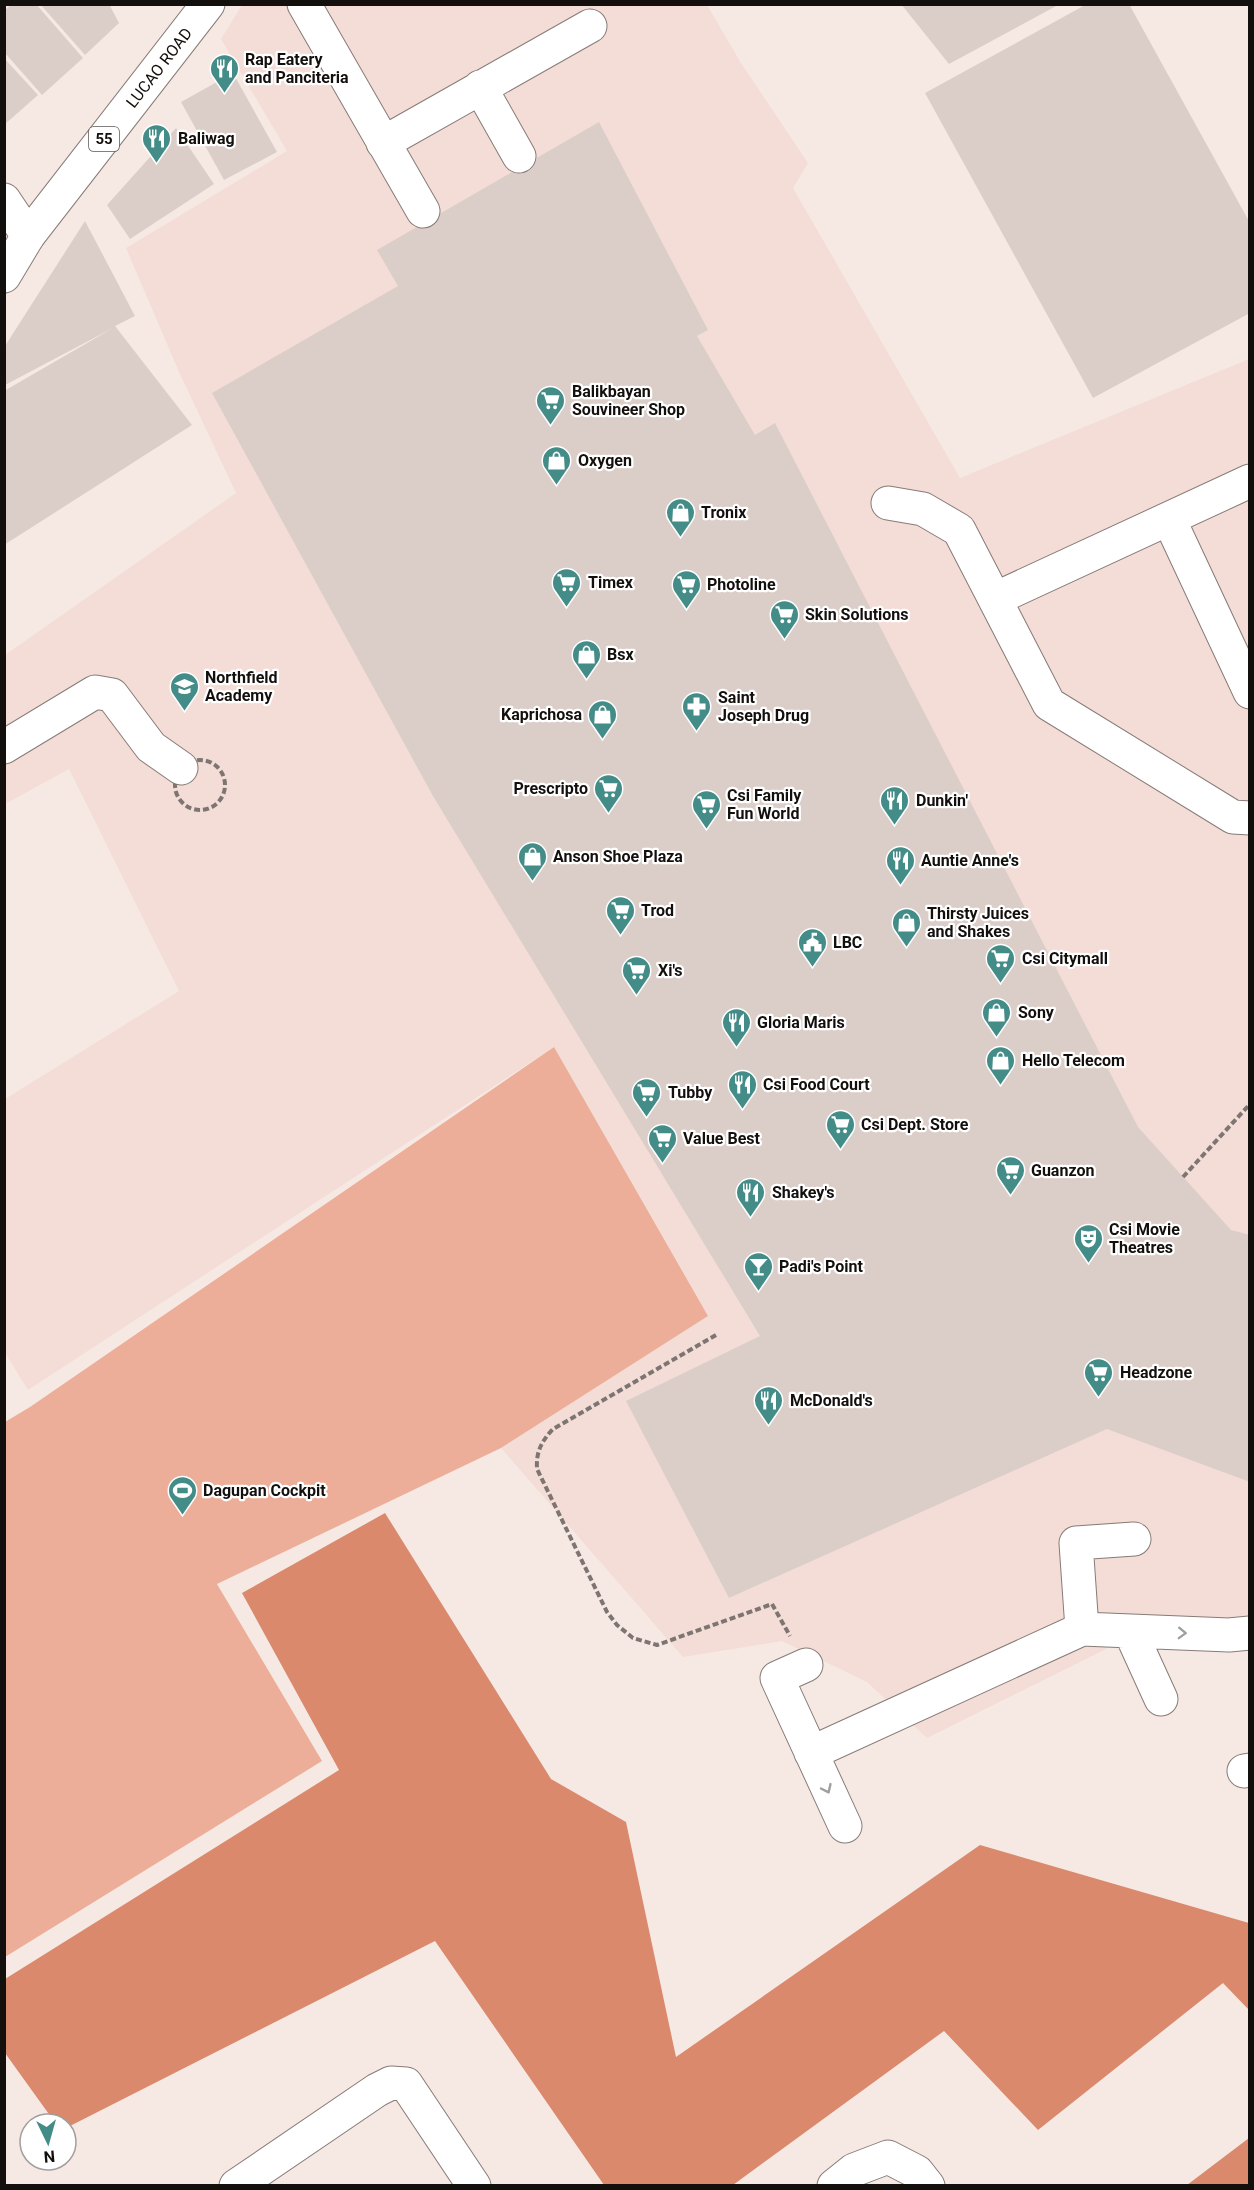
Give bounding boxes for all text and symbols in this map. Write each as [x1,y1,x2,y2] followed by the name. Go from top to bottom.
[122,24,196,111] street label: LUCAO ROAD
[245,50,349,87] place label: Rap Eatery and Panciteria
[208,52,240,94] restaurant icon: Rap Eatery and Panciteria
[141,122,173,164] restaurant icon: Baliwag
[89,127,119,151] road number: 55
[178,129,235,148] place label: Baliwag
[572,382,685,419] place label: Balikbayan Souvineer Shop
[535,384,567,426] supermarket icon: Balikbayan Souvineer Shop
[541,444,573,486] shop icon: Oxygen
[578,451,632,470] place label: Oxygen
[664,496,696,538] shop icon: Tronix
[701,503,747,522] place label: Tronix
[551,566,583,608] supermarket icon: Timex
[670,568,702,610] supermarket icon: Photoline
[588,573,634,592] place label: Timex
[707,575,776,594] place label: Photoline
[768,598,800,640] supermarket icon: Skin Solutions
[805,605,909,624] place label: Skin Solutions
[570,638,602,680] shop icon: Bsx
[607,645,634,664] place label: Bsx
[205,668,278,705] place label: Northfield Academy
[168,670,200,712] school or university icon: Northfield Academy
[718,688,809,725] place label: Saint Joseph Drug
[681,690,713,732] pharmacy icon: Saint Joseph Drug
[587,698,619,740] shop icon: Kaprichosa
[501,705,582,724] place label: Kaprichosa
[593,772,625,814] supermarket icon: Prescripto
[513,779,588,798] place label: Prescripto
[879,784,911,826] restaurant icon: Dunkin'
[727,786,802,823] place label: Csi Family Fun World
[690,788,722,830] supermarket icon: Csi Family Fun World
[916,791,968,810] place label: Dunkin'
[516,840,548,882] shop icon: Anson Shoe Plaza
[884,844,916,886] restaurant icon: Auntie Anne's
[553,847,683,866] place label: Anson Shoe Plaza
[921,851,1019,870] place label: Auntie Anne's
[604,894,636,936] supermarket icon: Trod
[641,901,674,920] place label: Trod
[927,904,1029,941] place label: Thirsty Juices and Shakes
[890,906,922,948] shop icon: Thirsty Juices and Shakes
[796,926,828,968] public building icon: LBC
[833,933,862,952] place label: LBC
[985,942,1017,984] supermarket icon: Csi Citymall
[1022,949,1108,968] place label: Csi Citymall
[621,954,653,996] supermarket icon: Xi's
[658,961,683,980] place label: Xi's
[981,996,1013,1038] shop icon: Sony
[1018,1003,1055,1022] place label: Sony
[720,1006,752,1048] restaurant icon: Gloria Maris
[757,1013,845,1032] place label: Gloria Maris
[985,1044,1017,1086] shop icon: Hello Telecom
[1022,1051,1125,1070] place label: Hello Telecom
[726,1068,758,1110] restaurant icon: Csi Food Court
[763,1075,870,1094] place label: Csi Food Court
[631,1076,663,1118] supermarket icon: Tubby
[668,1083,713,1102] place label: Tubby
[824,1108,856,1150] supermarket icon: Csi Dept. Store
[861,1115,969,1134] place label: Csi Dept. Store
[646,1122,678,1164] supermarket icon: Value Best
[683,1129,761,1148] place label: Value Best
[994,1154,1026,1196] supermarket icon: Guanzon
[1031,1161,1094,1180] place label: Guanzon
[735,1176,767,1218] restaurant icon: Shakey's
[772,1183,835,1202] place label: Shakey's
[1109,1220,1180,1257] place label: Csi Movie Theatres
[1072,1222,1104,1264] theatre icon: Csi Movie Theatres
[742,1250,774,1292] bar icon: Padi's Point
[779,1257,864,1276] place label: Padi's Point
[1083,1356,1115,1398] supermarket icon: Headzone
[1120,1363,1193,1382] place label: Headzone
[753,1384,785,1426] restaurant icon: McDonald's
[790,1391,873,1410] place label: McDonald's
[166,1474,198,1516] sports icon: Dagupan Cockpit
[203,1481,326,1500] place label: Dagupan Cockpit
[1177,1627,1186,1639] one-way arrow
[820,1782,832,1793] one-way arrow
[18,2112,78,2172] north arrow
[43,2146,56,2166] text: N

